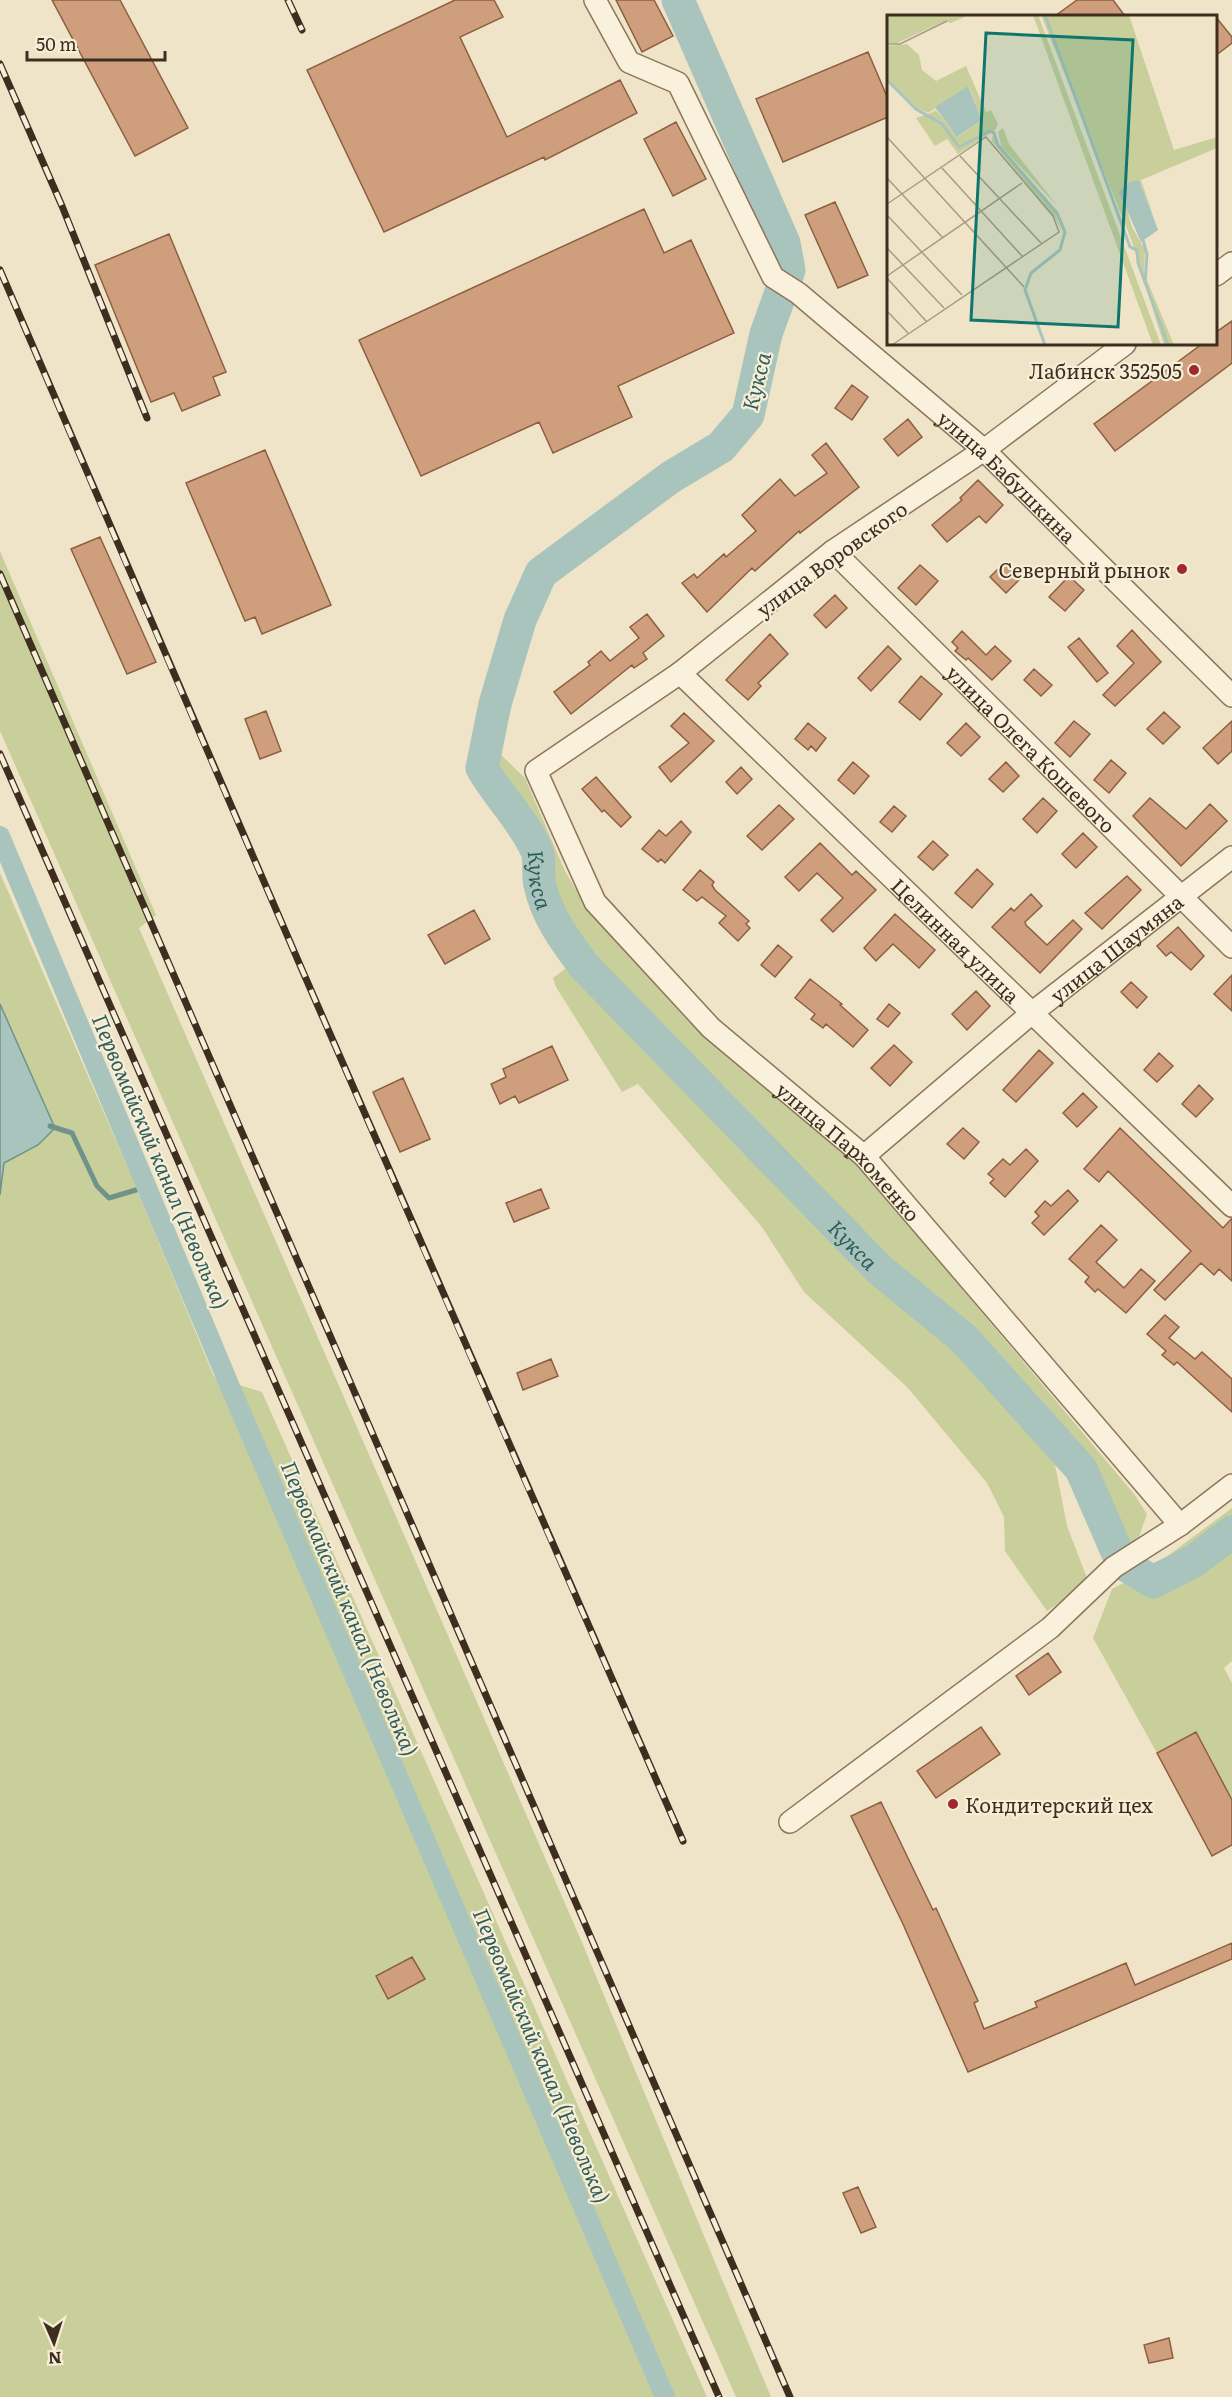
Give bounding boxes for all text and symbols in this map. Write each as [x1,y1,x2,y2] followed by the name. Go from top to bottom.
[887,15,1217,345] inset map
[27,24,165,62] scale bar
[36,30,77,57] text: 50 m
[733,349,777,413] water label: Кукса
[1029,355,1182,385] place label: Лабинск 352505
[1187,363,1201,377] marker: Лабинск 352505
[932,403,1084,549] street label: улица Бабушкина
[749,493,913,623] street label: улица Воровского
[999,554,1170,584] place label: Северный рынок
[1175,562,1189,576] marker: Северный рынок
[940,657,1123,839] street label: улица Олега Кошевого
[522,848,562,913] water label: Кукса
[885,870,1028,1009] street label: Целинная улица
[1043,886,1189,1009] street label: улица Шаумяна
[86,1009,238,1313] water label: Первомайский канал (Неволька)
[770,1074,928,1227] street label: улица Пархоменко
[823,1212,886,1276] water label: Кукса
[275,1456,427,1760] water label: Первомайский канал (Неволька)
[965,1789,1154,1819] place label: Кондитерский цех
[946,1797,960,1811] marker: Кондитерский цех
[467,1903,619,2207] water label: Первомайский канал (Неволька)
[24,2313,84,2373] north arrow
[47,2347,62,2371] text: N

